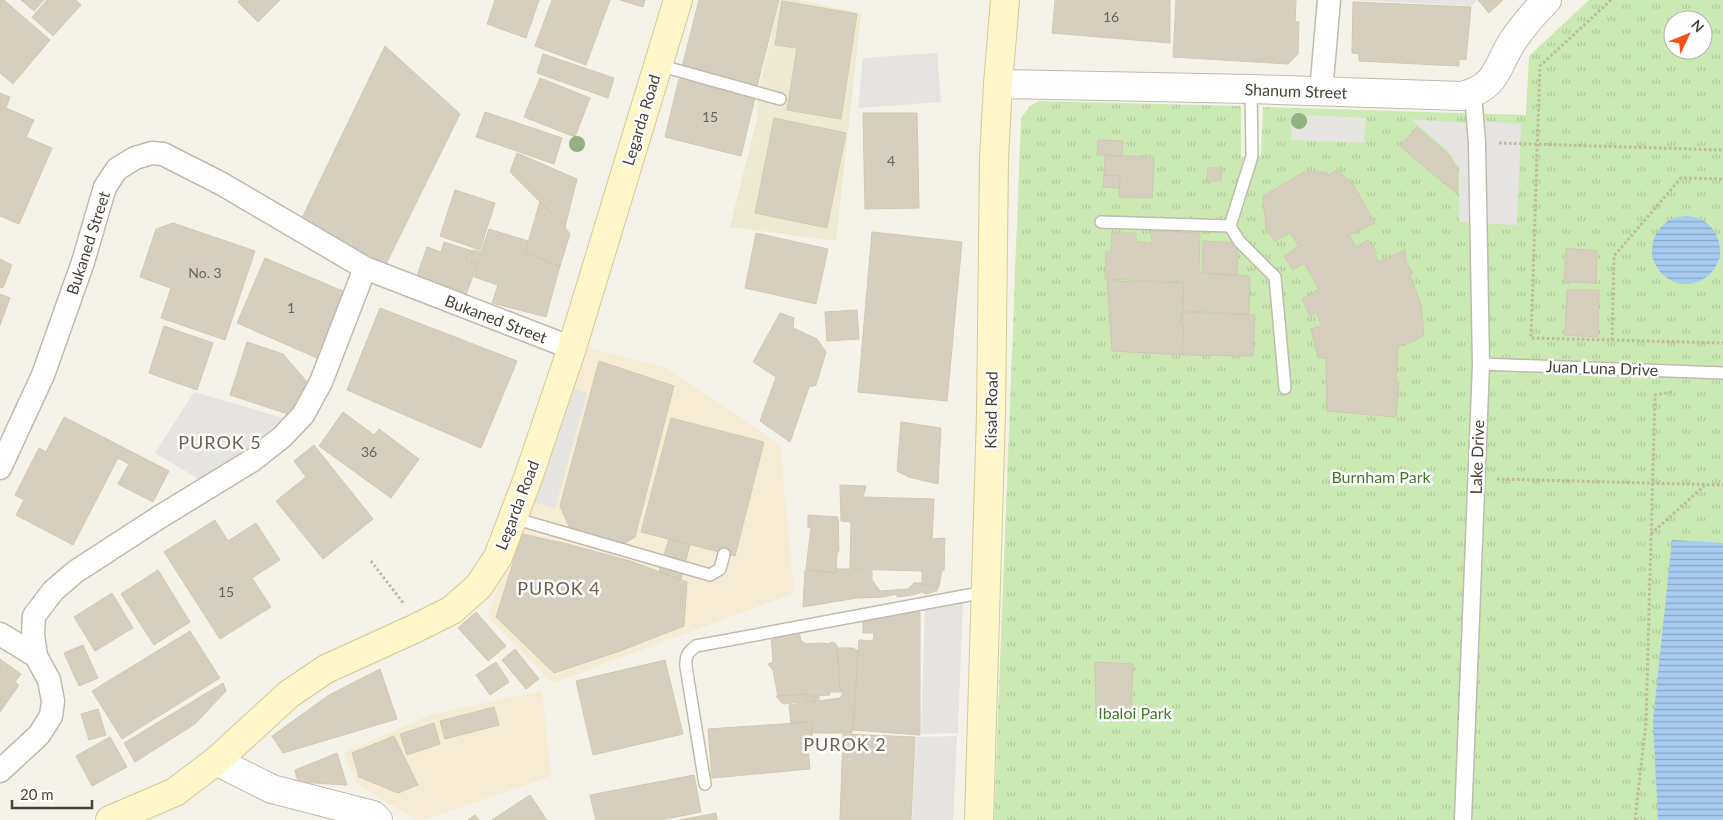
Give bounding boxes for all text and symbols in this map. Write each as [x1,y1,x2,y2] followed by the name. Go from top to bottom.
[1103,8,1119,25] house number: 16
[1663,10,1713,60] north arrow
[1688,16,1708,36] text: N
[618,72,663,168] street label: Legarda Road
[1244,79,1348,102] street label: Shanum Street
[702,108,718,125] house number: 15
[887,152,895,169] house number: 4
[62,188,113,297] street label: Bukaned Street
[188,264,222,281] house number: No. 3
[442,290,550,347] street label: Bukaned Street
[287,299,295,316] house number: 1
[1546,356,1658,379] street label: Juan Luna Drive
[980,371,1001,449] street label: Kisad Road
[1466,419,1487,495] street label: Lake Drive
[178,431,262,453] district label: PUROK 5
[361,443,377,460] house number: 36
[491,457,542,552] street label: Legarda Road
[1331,467,1431,486] park label: Burnham Park
[517,577,601,599] district label: PUROK 4
[218,583,234,600] house number: 15
[1098,703,1173,722] park label: Ibaloi Park
[803,733,887,755] district label: PUROK 2
[12,778,92,810] scale bar
[20,785,54,803] text: 20 m

